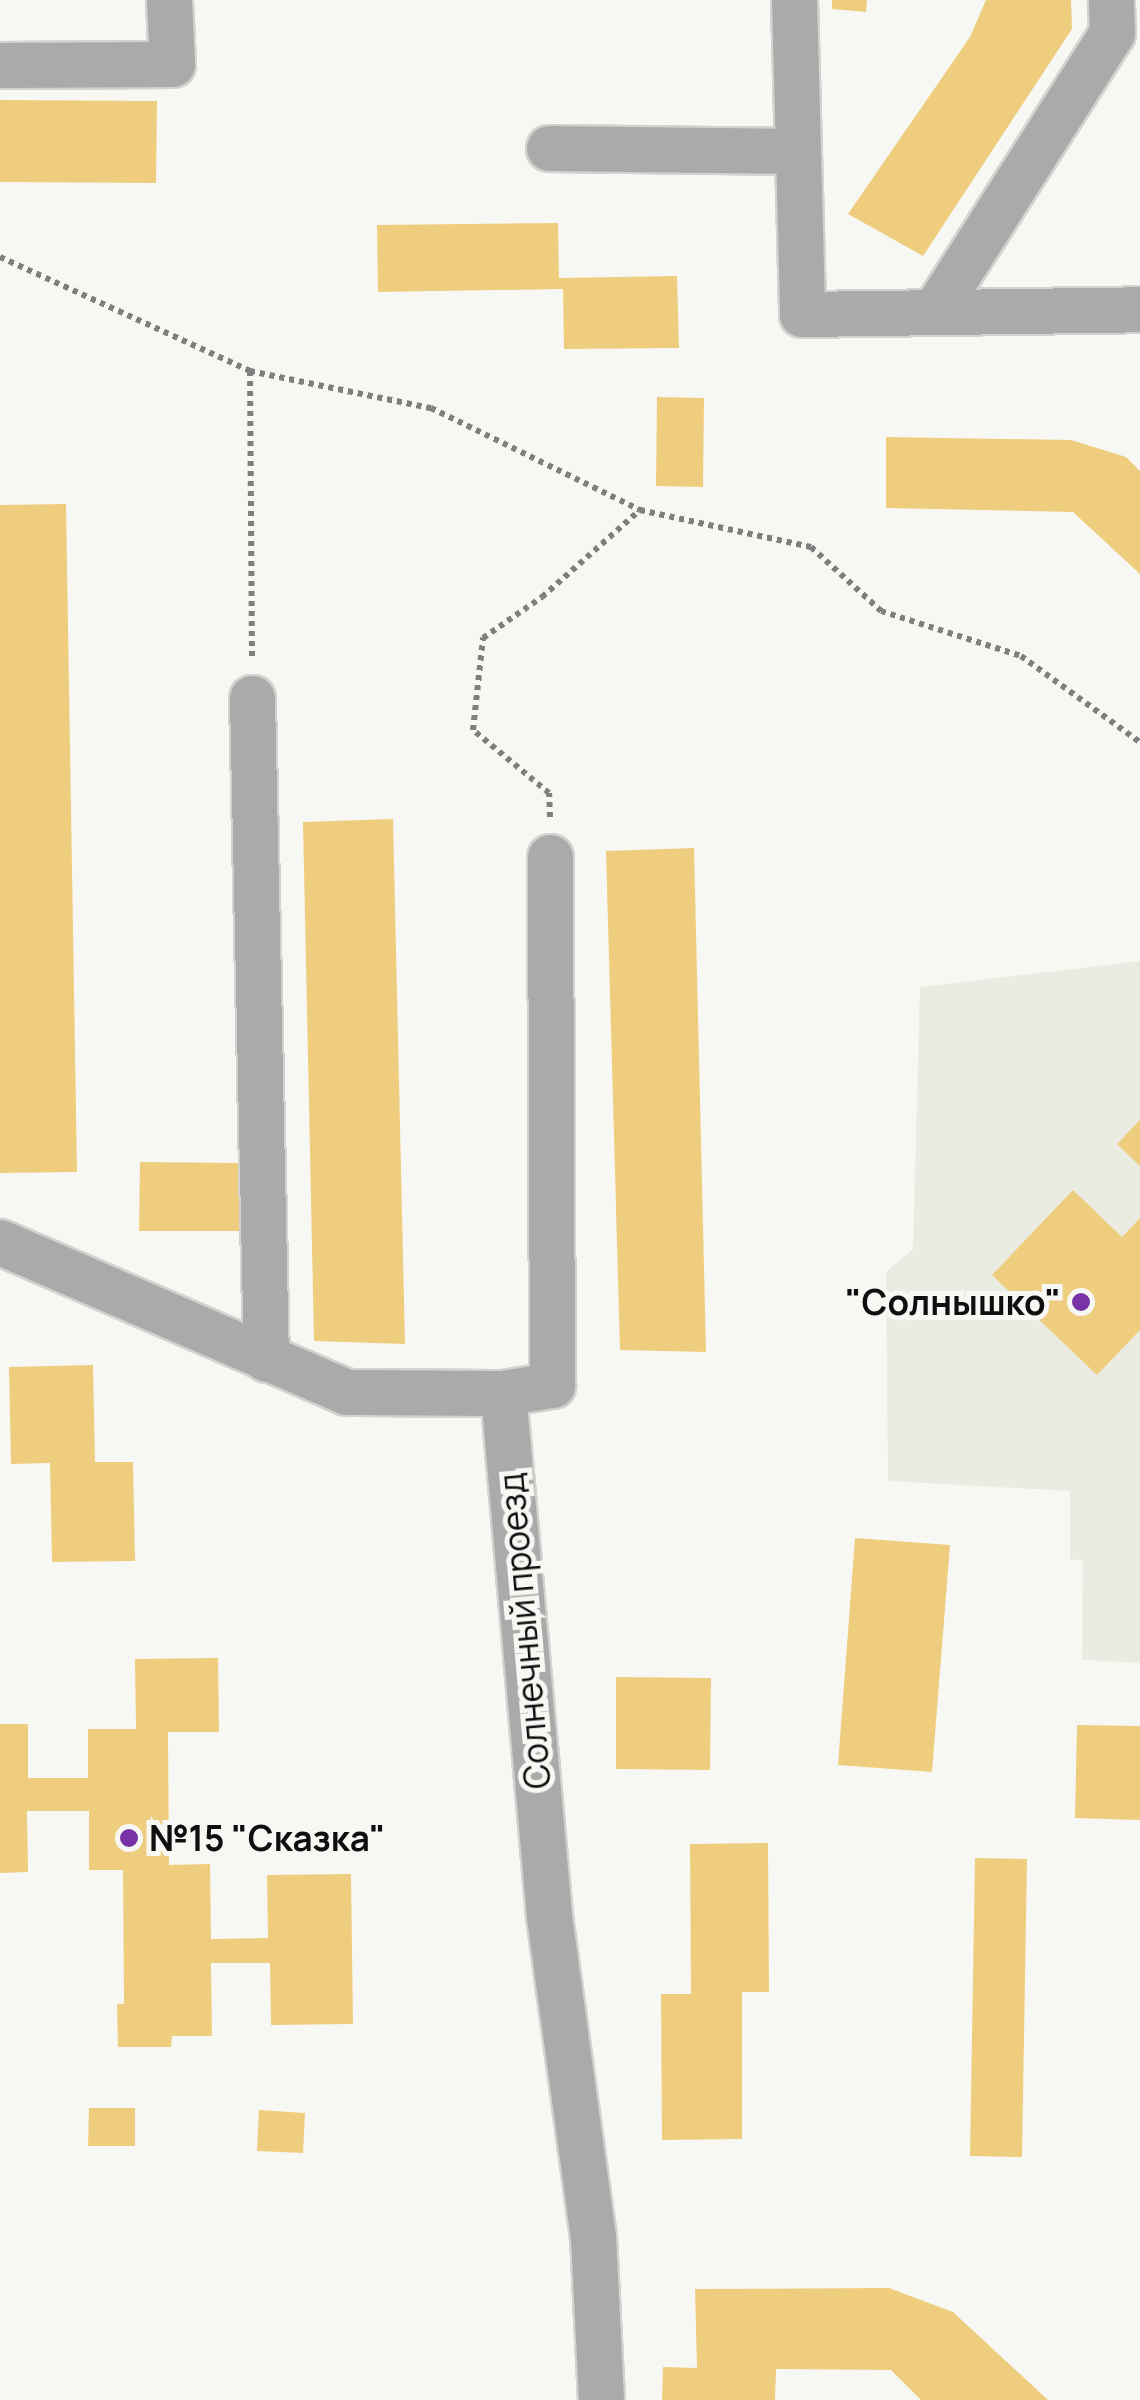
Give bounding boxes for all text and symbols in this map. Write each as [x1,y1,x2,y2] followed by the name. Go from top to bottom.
[845,1281,1061,1323] place label: "Солнышко"
[1070,1291,1092,1313] marker: "Солнышко"
[489,1471,559,1791] street label: Солнечный проезд
[149,1817,385,1859] place label: №15 "Сказка"
[118,1827,140,1849] marker: №15 "Сказка"

